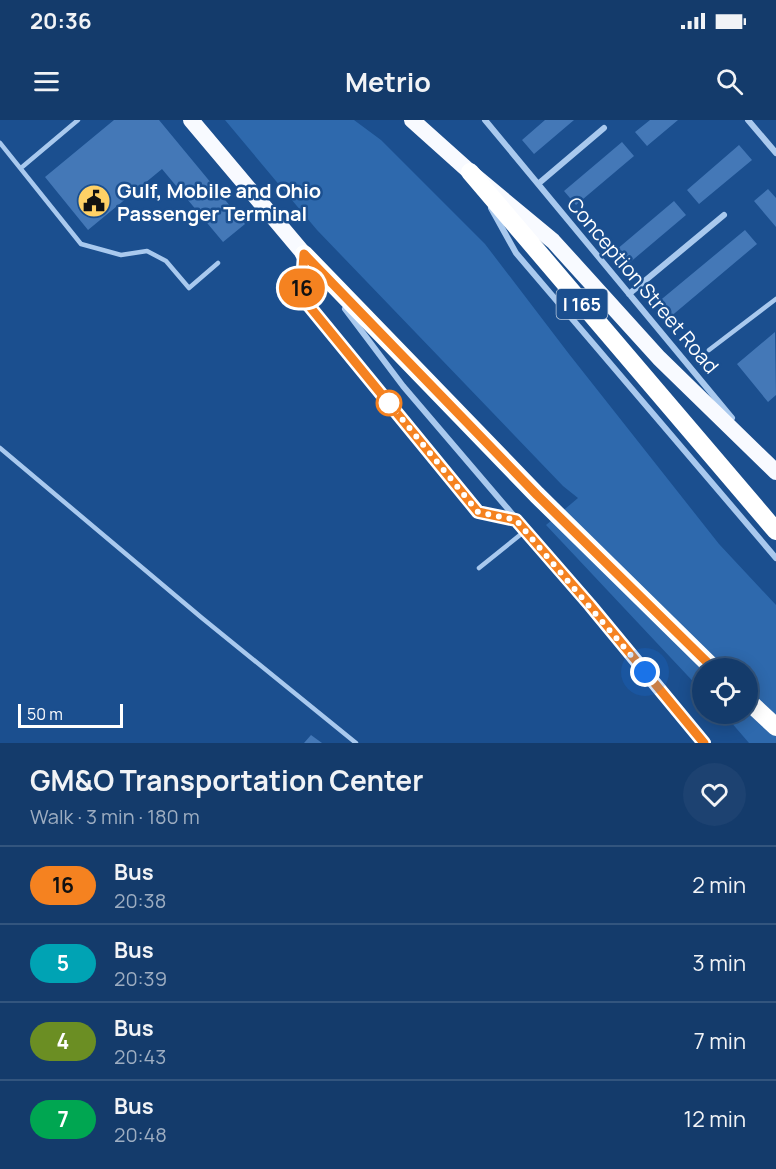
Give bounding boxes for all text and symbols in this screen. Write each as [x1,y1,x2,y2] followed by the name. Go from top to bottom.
[30,6,92,36] text: 20:36
[345,63,431,100] text: Metrio
[30,65,63,98] icon: menu
[713,65,746,98] icon: search
[117,177,321,227] place label: Gulf, Mobile and Ohio Passenger Terminal
[76,183,112,219] public building icon: Gulf, Mobile and Ohio Passenger Terminal
[561,191,725,379] street label: Conception Street Road
[275,268,329,308] line badge: 16
[291,274,313,302] text: 16
[556,289,608,319] road number: I 165
[376,390,402,416] unlabelled marker
[630,657,660,687] your location
[692,658,758,724] map controls
[692,658,758,724] button: locate
[18,701,123,728] scale bar
[27,703,63,725] text: 50 m
[30,761,423,799] text: GM&O Transportation Center
[683,763,746,826] button: heart
[30,803,200,830] text: Walk · 3 min · 180 m
[114,857,154,887] text: Bus
[692,870,746,900] text: 2 min
[52,871,74,899] text: 16
[114,887,166,914] text: 20:38
[114,935,154,965] text: Bus
[693,948,746,978] text: 3 min
[57,949,69,977] text: 5
[114,965,167,992] text: 20:39
[114,1013,154,1043] text: Bus
[694,1026,746,1056] text: 7 min
[57,1027,69,1055] text: 4
[114,1043,166,1070] text: 20:43
[114,1091,154,1121] text: Bus
[684,1104,746,1134] text: 12 min
[57,1105,69,1133] text: 7
[114,1121,167,1148] text: 20:48

